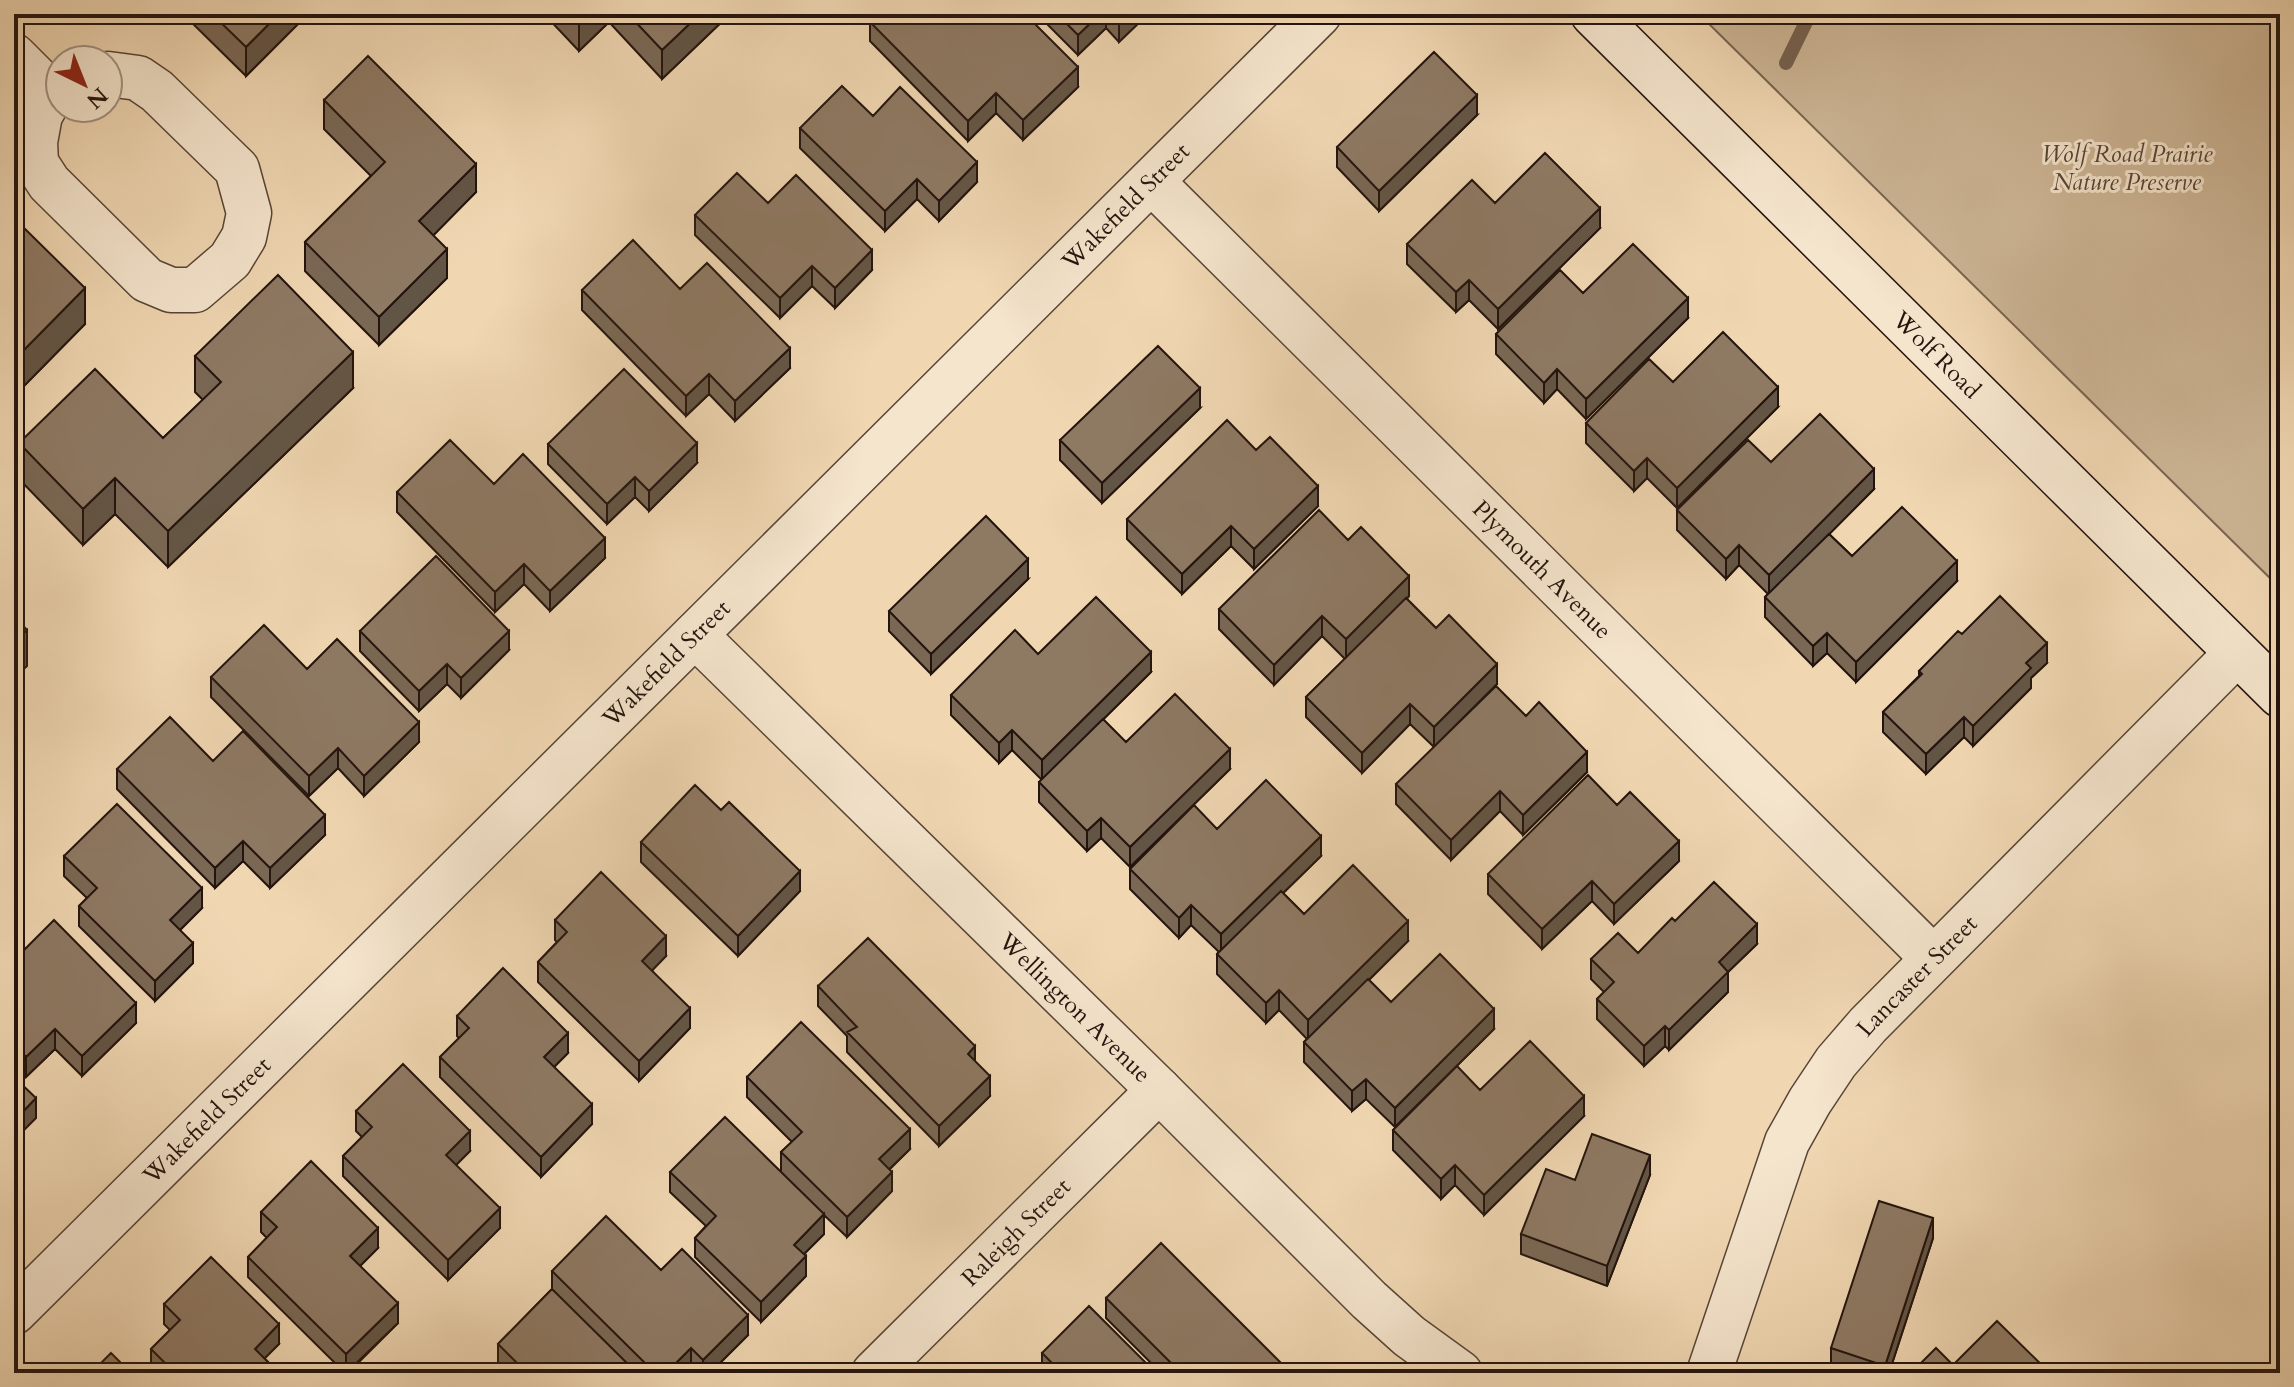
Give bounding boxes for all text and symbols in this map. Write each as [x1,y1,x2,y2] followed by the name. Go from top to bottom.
[44,44,124,124] north arrow
[80,80,114,115] text: N
[1054,135,1197,278] street label: Wakefield Street
[2041,138,2213,199] park label: Wolf Road Prairie Nature Preserve
[1885,303,1988,406] street label: Wolf Road
[1465,493,1619,646] street label: Plymouth Avenue
[594,592,738,735] street label: Wakefield Street
[1849,907,1985,1044] street label: Lancaster Street
[990,924,1159,1090] street label: Wellington Avenue
[135,1049,278,1192] street label: Wakefield Street
[954,1170,1078,1294] street label: Raleigh Street

